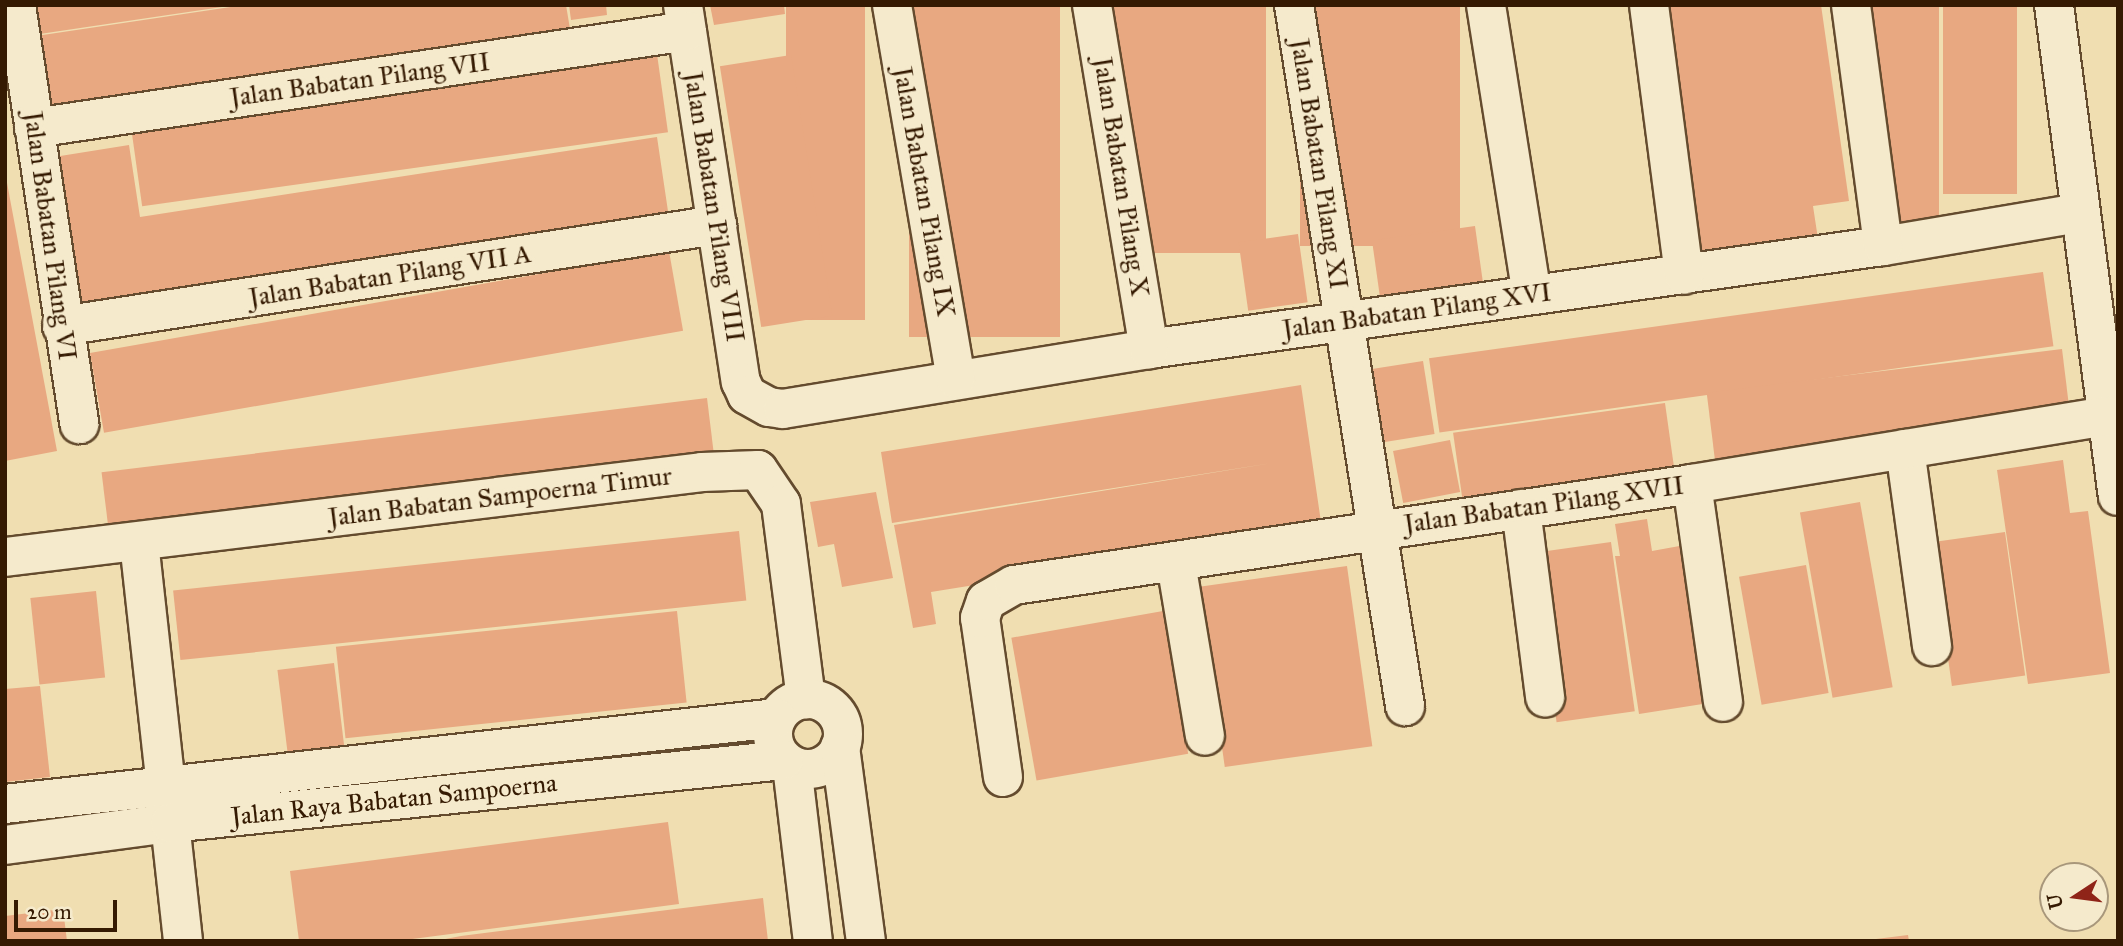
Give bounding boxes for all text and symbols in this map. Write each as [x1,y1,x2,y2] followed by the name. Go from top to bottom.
[1284,36,1354,292] street label: Jalan Babatan Pilang XI
[228,46,492,114] street label: Jalan Babatan Pilang VII
[1087,55,1155,299] street label: Jalan Babatan Pilang X
[887,65,961,319] street label: Jalan Babatan Pilang IX
[677,69,751,345] street label: Jalan Babatan Pilang VIII
[17,109,83,363] street label: Jalan Babatan Pilang VI
[247,238,533,314] street label: Jalan Babatan Pilang VII A
[1280,277,1554,345] street label: Jalan Babatan Pilang XVI
[327,460,673,534] street label: Jalan Babatan Sampoerna Timur
[1402,470,1686,540] street label: Jalan Babatan Pilang XVII
[230,767,558,833] street label: Jalan Raya Babatan Sampoerna
[2039,862,2109,932] north arrow
[18,886,121,930] scale bar
[2042,891,2068,911] text: U
[27,899,72,925] text: 20 m

